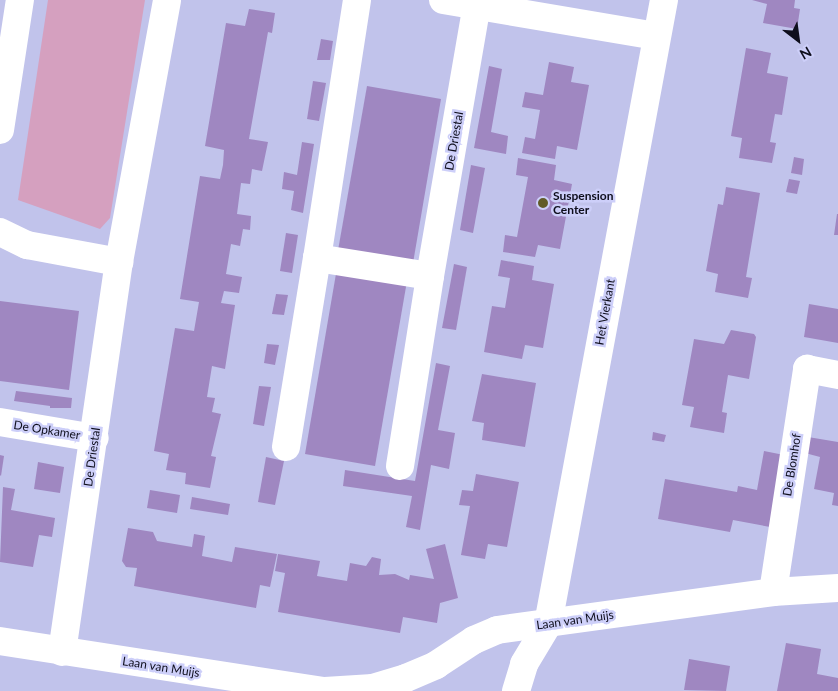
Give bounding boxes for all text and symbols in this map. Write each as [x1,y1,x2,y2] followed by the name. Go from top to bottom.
[773,15,823,65] north arrow
[797,43,815,63] text: N
[442,111,466,171] street label: De Driestal
[553,189,613,217] place label: Suspension Center
[537,197,549,209] marker: Suspension Center
[592,278,618,346] street label: Het Vierkant
[13,418,81,442] street label: De Opkamer
[81,427,103,487] street label: De Driestal
[780,433,804,497] street label: De Blomhof
[535,607,615,633] street label: Laan van Muijs
[121,654,201,680] street label: Laan van Muijs

